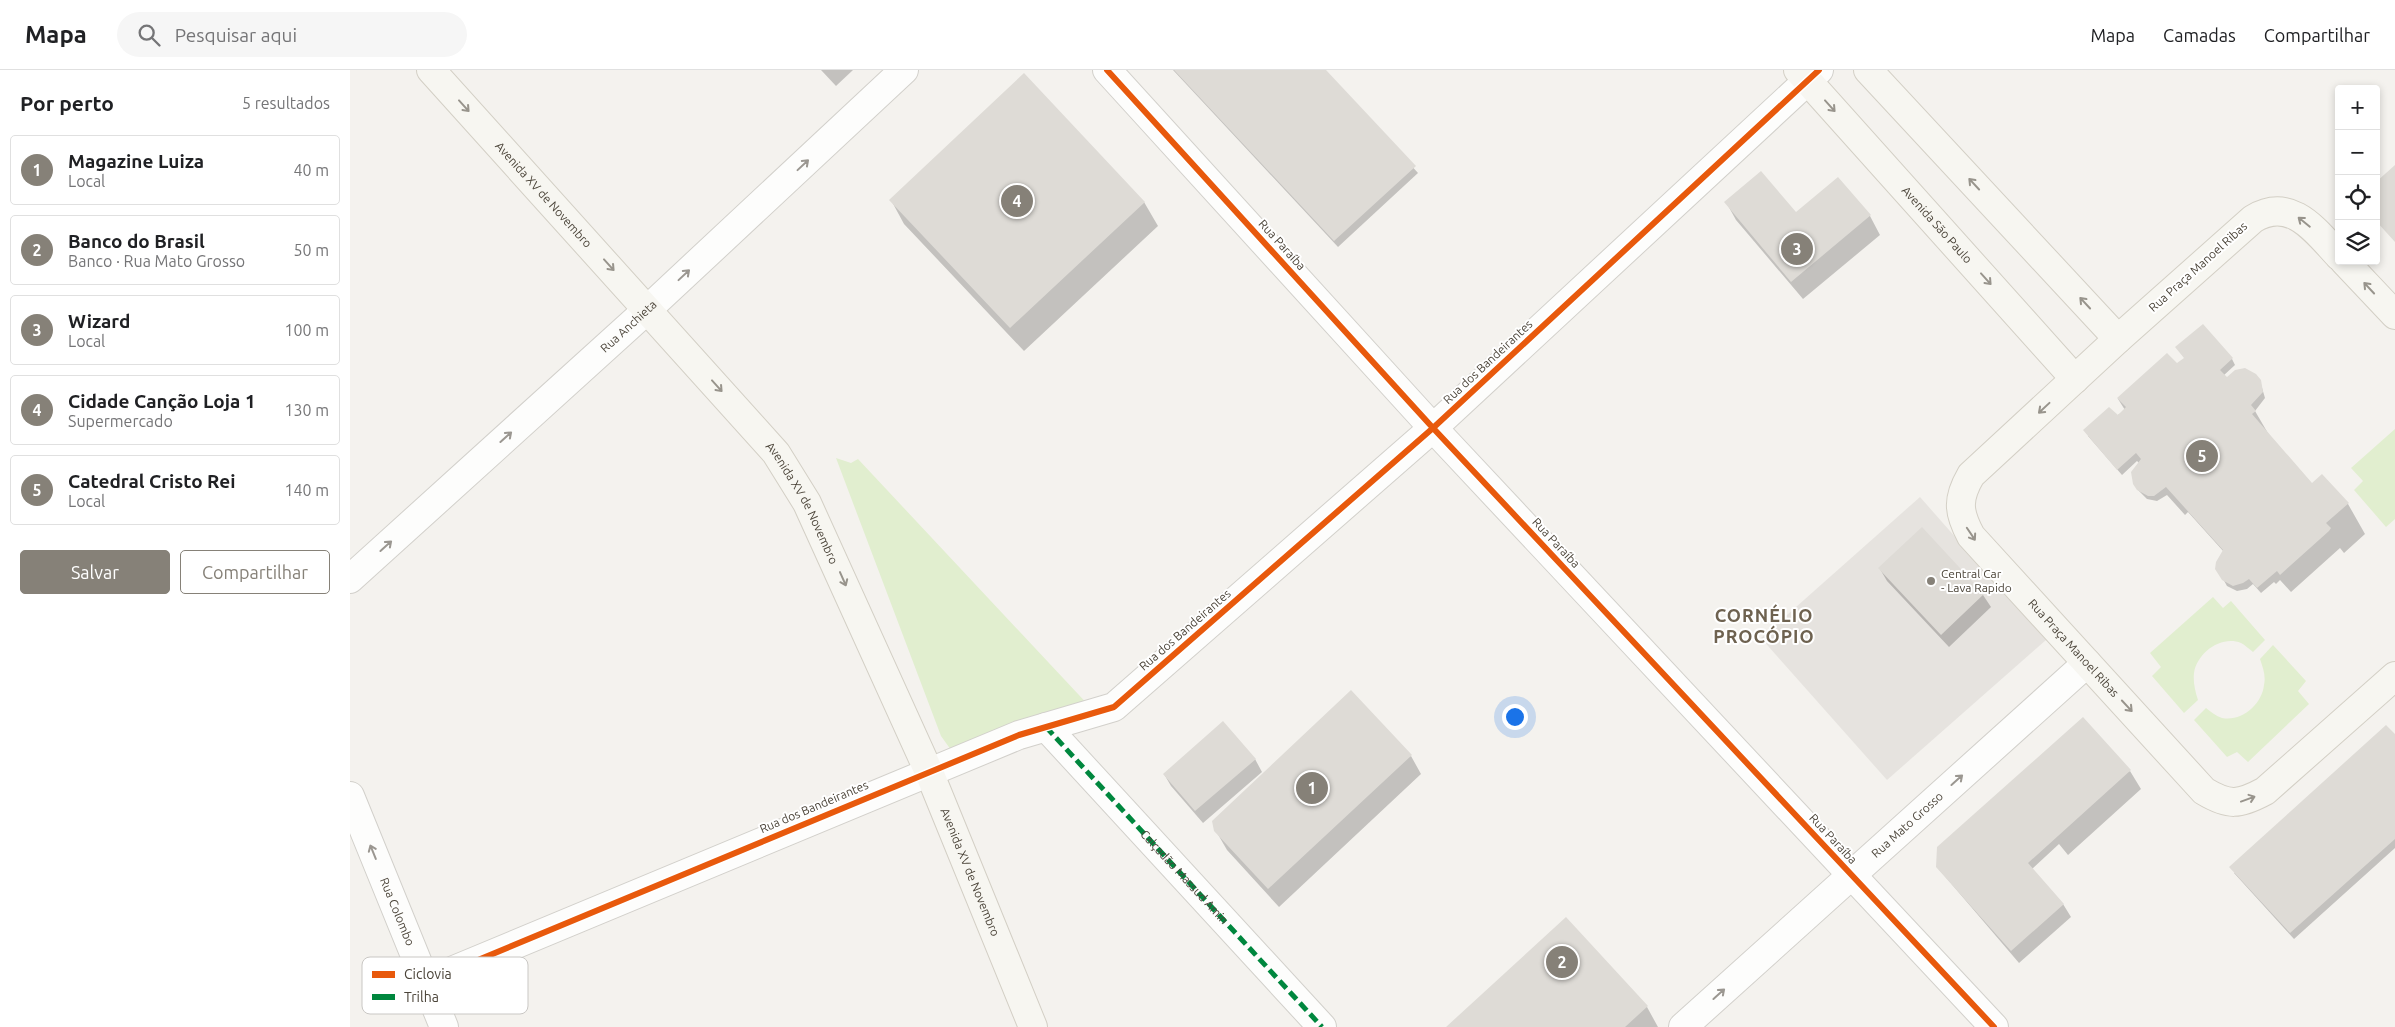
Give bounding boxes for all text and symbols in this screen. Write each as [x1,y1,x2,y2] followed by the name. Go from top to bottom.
[117,12,467,57] search box
[25,21,87,48] text: Mapa
[135,21,163,49] icon: search
[175,24,297,46] text: Pesquisar aqui
[2090,25,2135,45] text: Mapa
[2163,25,2236,45] text: Camadas
[2264,25,2370,45] text: Compartilhar
[2335,85,2380,265] map controls
[2335,85,2380,130] button: +
[20,91,114,115] text: Por perto
[242,94,330,112] text: 5 resultados
[458,100,470,113] one-way arrow
[1824,100,1836,113] one-way arrow
[2335,130,2380,175] button: −
[493,139,595,250] street label: Avenida XV de Novembro
[68,150,204,172] text: Magazine Luiza
[796,159,809,171] one-way arrow
[32,161,42,179] text: 1
[293,161,329,179] text: 40 m
[68,172,105,190] text: Local
[2335,175,2380,220] button: locate
[1968,178,1980,191] one-way arrow
[1001,182,1033,220] pin: 4
[1900,184,1975,266] street label: Avenida São Paulo
[2298,216,2311,227] one-way arrow
[1256,217,1308,273] street label: Rua Paraíba
[2146,219,2249,314] street label: Rua Praça Manoel Ribas
[2335,220,2380,265] button: layers
[68,230,205,252] text: Banco do Brasil
[1781,230,1813,268] pin: 3
[32,241,42,259] text: 2
[293,241,329,259] text: 50 m
[68,252,245,270] text: Banco · Rua Mato Grosso
[603,259,615,272] one-way arrow
[677,269,690,281] one-way arrow
[1980,273,1991,286] one-way arrow
[2363,282,2375,295] one-way arrow
[2079,297,2091,310] one-way arrow
[598,298,659,355] street label: Rua Anchieta
[68,310,130,332] text: Wizard
[1441,317,1535,406] street label: Rua dos Bandeirantes
[32,321,42,339] text: 3
[284,321,329,339] text: 100 m
[68,332,105,350] text: Local
[711,380,723,393] one-way arrow
[68,390,256,412] text: Cidade Canção Loja 1
[32,401,42,419] text: 4
[284,401,329,419] text: 130 m
[2037,402,2050,414] one-way arrow
[68,412,173,430] text: Supermercado
[500,431,513,443] one-way arrow
[2186,437,2218,475] pin: 5
[763,439,841,566] street label: Avenida XV de Novembro
[68,470,235,492] text: Catedral Cristo Rei
[32,481,42,499] text: 5
[284,481,329,499] text: 140 m
[68,492,105,510] text: Local
[1530,515,1583,570] street label: Rua Paraíba
[1966,527,1976,541] one-way arrow
[380,540,393,552] one-way arrow
[20,550,170,594] button: Salvar
[180,550,330,594] button: Compartilhar
[1941,567,2012,594] place label: Central Car - Lava Rapido
[839,572,849,587] one-way arrow
[1925,575,1937,587] marker: Central Car - Lava Rapido
[1136,586,1233,673] street label: Rua dos Bandeirantes
[2026,596,2122,699] street label: Rua Praça Manoel Ribas
[1713,604,1815,646] district label: CORNÉLIO PROCÓPIO
[2121,700,2133,713] one-way arrow
[1502,704,1528,730] your location
[1296,769,1328,807] pin: 1
[1950,774,1963,786] one-way arrow
[758,778,870,835] street label: Rua dos Bandeirantes
[1869,789,1945,860] street label: Rua Mato Grosso
[2240,794,2256,803] one-way arrow
[938,806,1002,938] street label: Avenida XV de Novembro
[1807,811,1860,866] street label: Rua Paraíba
[1138,827,1231,926] street label: Calçadão Massud Amin
[368,845,377,860] one-way arrow
[378,876,417,948] street label: Rua Colombo
[1546,943,1578,981] pin: 2
[362,957,528,1014] legend
[404,966,452,982] text: Ciclovia
[404,989,439,1005] text: Trilha
[1713,989,1726,1000] one-way arrow

